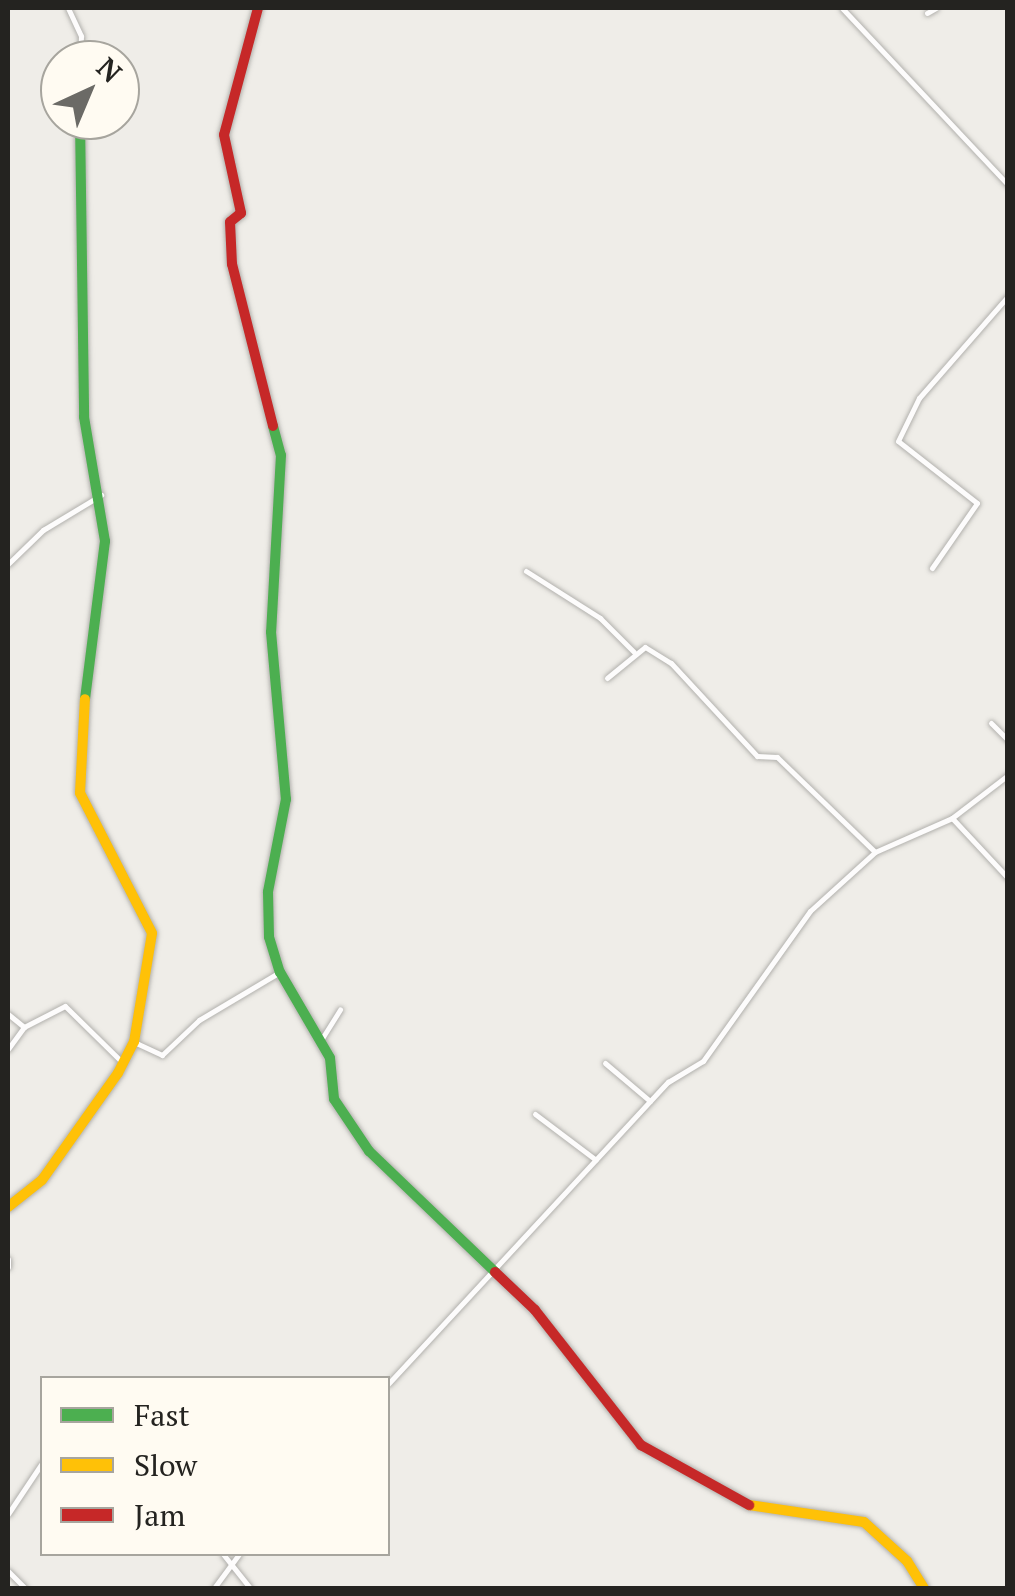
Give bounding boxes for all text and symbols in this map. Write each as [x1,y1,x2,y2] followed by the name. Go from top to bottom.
[40,40,140,140] north arrow
[89,49,130,90] text: N
[40,1376,390,1556] legend
[134,1395,190,1435] text: Fast
[134,1445,197,1485] text: Slow
[134,1495,185,1535] text: Jam

